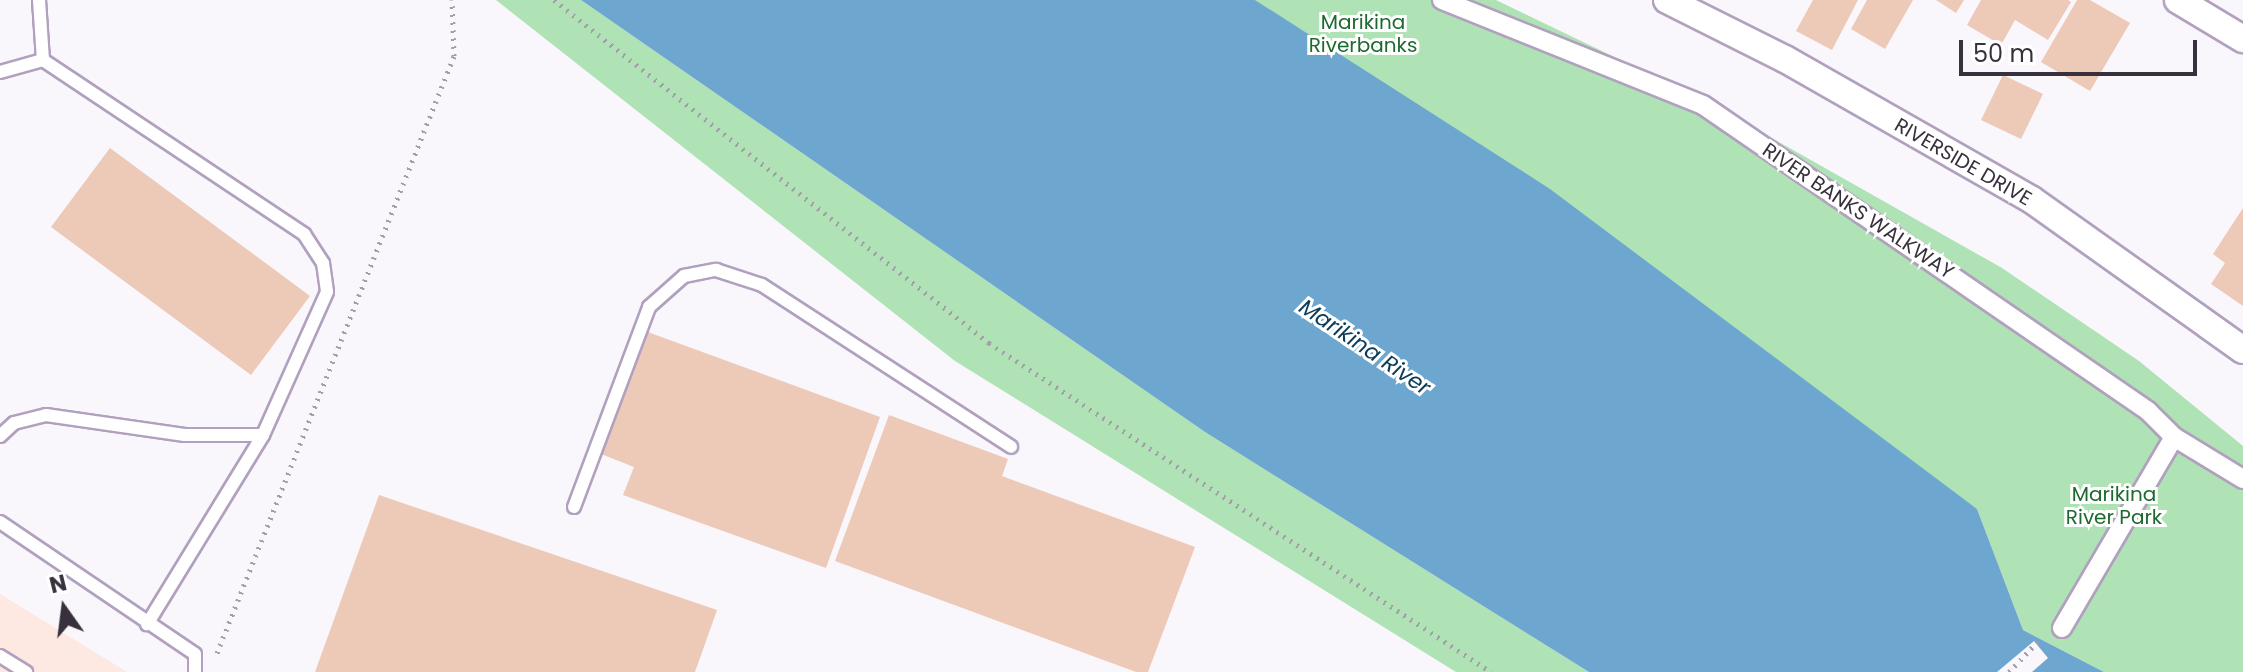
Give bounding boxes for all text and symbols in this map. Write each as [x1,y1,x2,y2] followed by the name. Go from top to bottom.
[1309,10,1417,57] park label: Marikina Riverbanks
[1963,24,2201,74] scale bar
[1973,37,2034,70] text: 50 m
[1890,113,2036,211] street label: RIVERSIDE DRIVE
[1758,138,1958,284] street label: RIVER BANKS WALKWAY
[1294,293,1436,401] water label: Marikina River
[2066,482,2162,529] park label: Marikina River Park
[46,567,70,601] text: N
[24,568,104,648] north arrow

